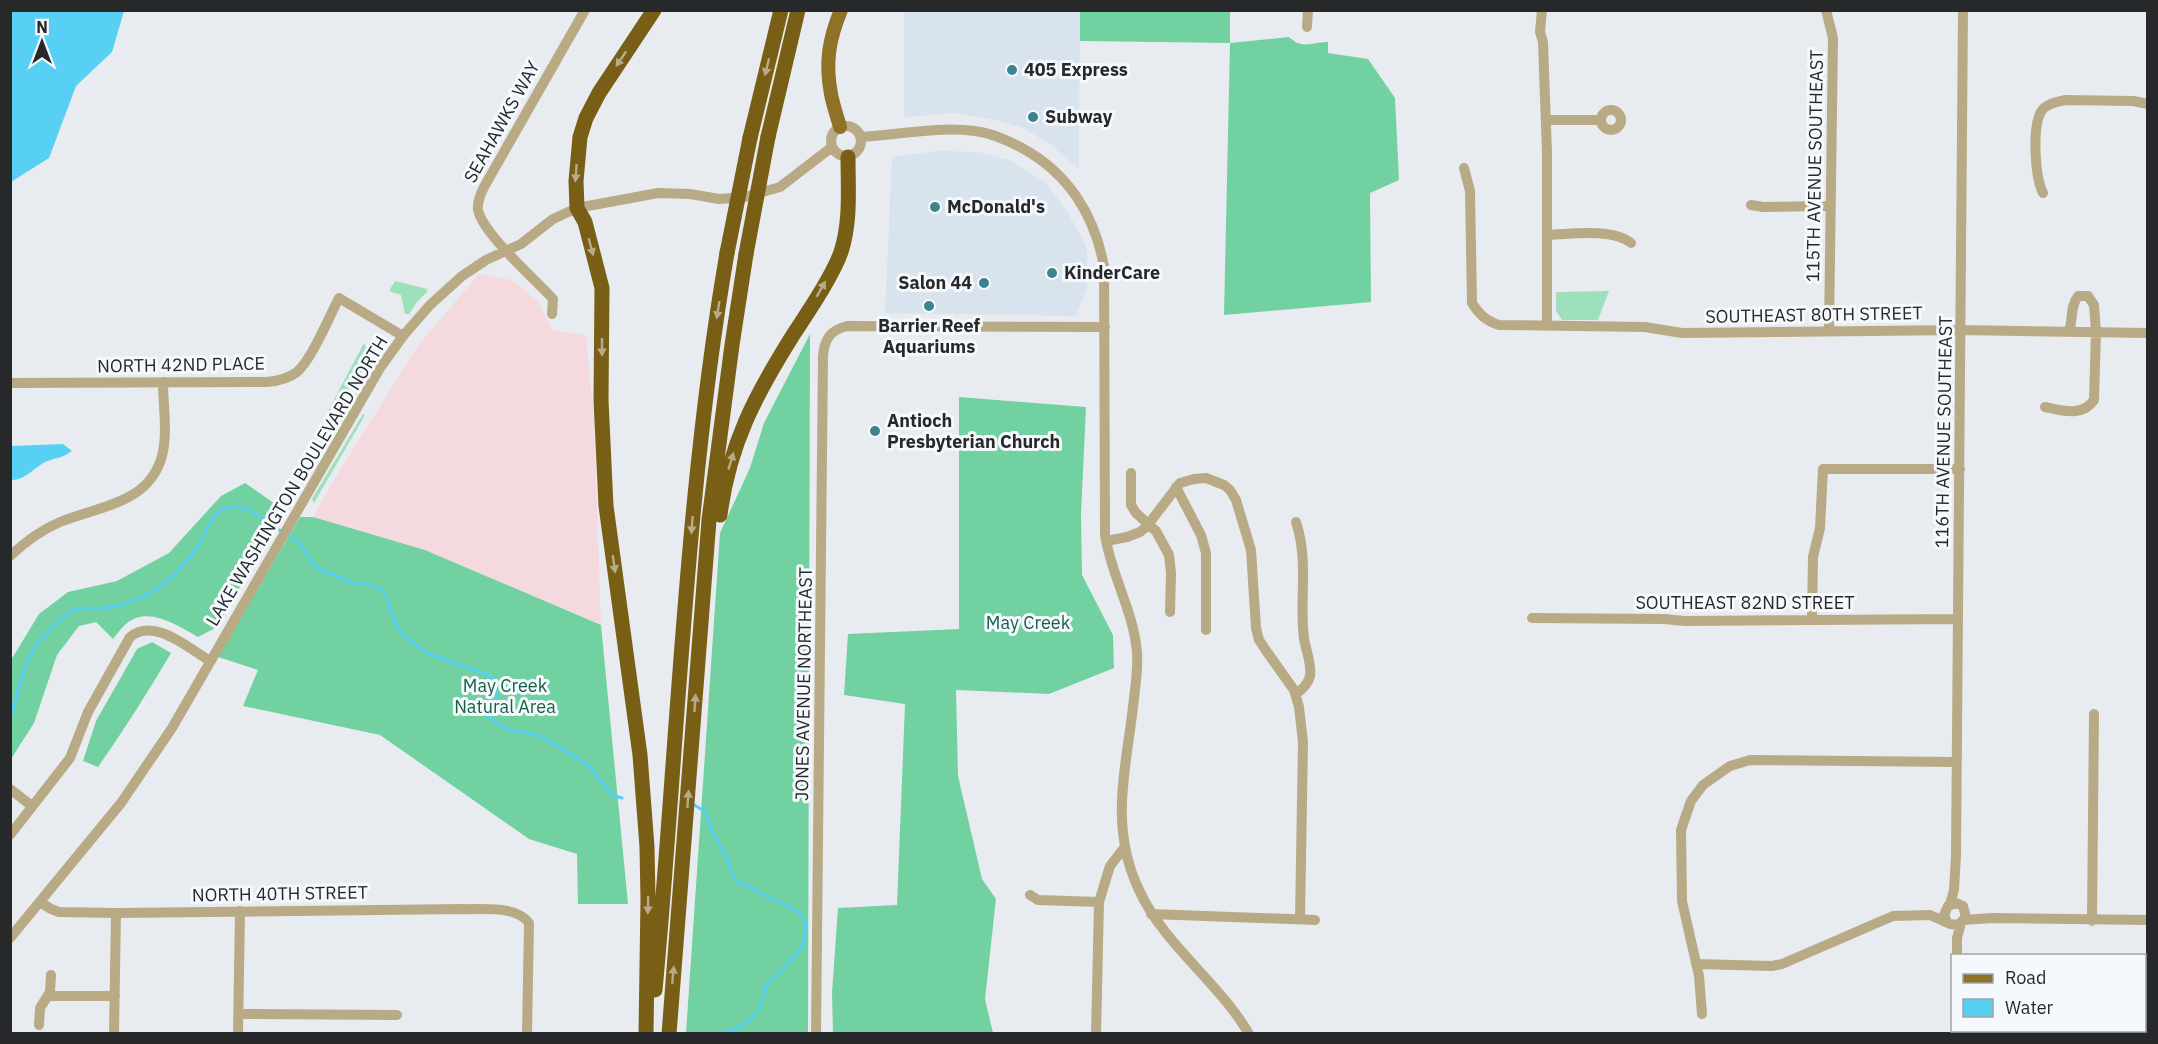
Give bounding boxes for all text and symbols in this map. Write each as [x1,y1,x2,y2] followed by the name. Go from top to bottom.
[12,12,72,72] north arrow
[36,17,48,37] text: N
[1801,50,1828,282] street label: 115TH AVENUE SOUTHEAST
[616,51,627,67] one-way arrow
[459,56,545,187] street label: SEAHAWKS WAY
[761,58,771,77] one-way arrow
[1024,58,1128,81] place label: 405 Express
[1005,63,1019,77] marker: 405 Express
[1045,105,1113,128] place label: Subway
[1026,110,1040,124] marker: Subway
[572,163,581,182] one-way arrow
[947,195,1045,218] place label: McDonald's
[928,200,942,214] marker: McDonald's
[587,238,597,256] one-way arrow
[1064,261,1160,284] place label: KinderCare
[1045,266,1059,280] marker: KinderCare
[898,271,972,294] place label: Salon 44
[977,276,991,290] marker: Salon 44
[816,280,826,297] one-way arrow
[922,299,936,313] marker: Barrier Reef Aquariums
[713,301,722,320] one-way arrow
[1705,301,1923,328] street label: SOUTHEAST 80TH STREET
[878,314,981,358] place label: Barrier Reef Aquariums
[1930,316,1957,548] street label: 116TH AVENUE SOUTHEAST
[201,332,393,630] street label: LAKE WASHINGTON BOULEVARD NORTH
[597,337,607,356] one-way arrow
[97,352,265,377] street label: NORTH 42ND PLACE
[887,409,1060,453] place label: Antioch Presbyterian Church
[868,424,882,438] marker: Antioch Presbyterian Church
[727,452,736,470] one-way arrow
[687,515,697,534] one-way arrow
[609,555,619,574] one-way arrow
[790,567,817,801] street label: JONES AVENUE NORTHEAST
[1635,591,1855,614] street label: SOUTHEAST 82ND STREET
[986,611,1071,634] park label: May Creek
[454,674,556,718] park label: May Creek Natural Area
[690,693,699,712] one-way arrow
[683,790,693,809] one-way arrow
[192,880,368,907] street label: NORTH 40TH STREET
[643,896,653,915] one-way arrow
[1951,954,2146,1032] legend
[668,966,678,985] one-way arrow
[2005,966,2046,989] text: Road
[2005,996,2054,1019] text: Water

